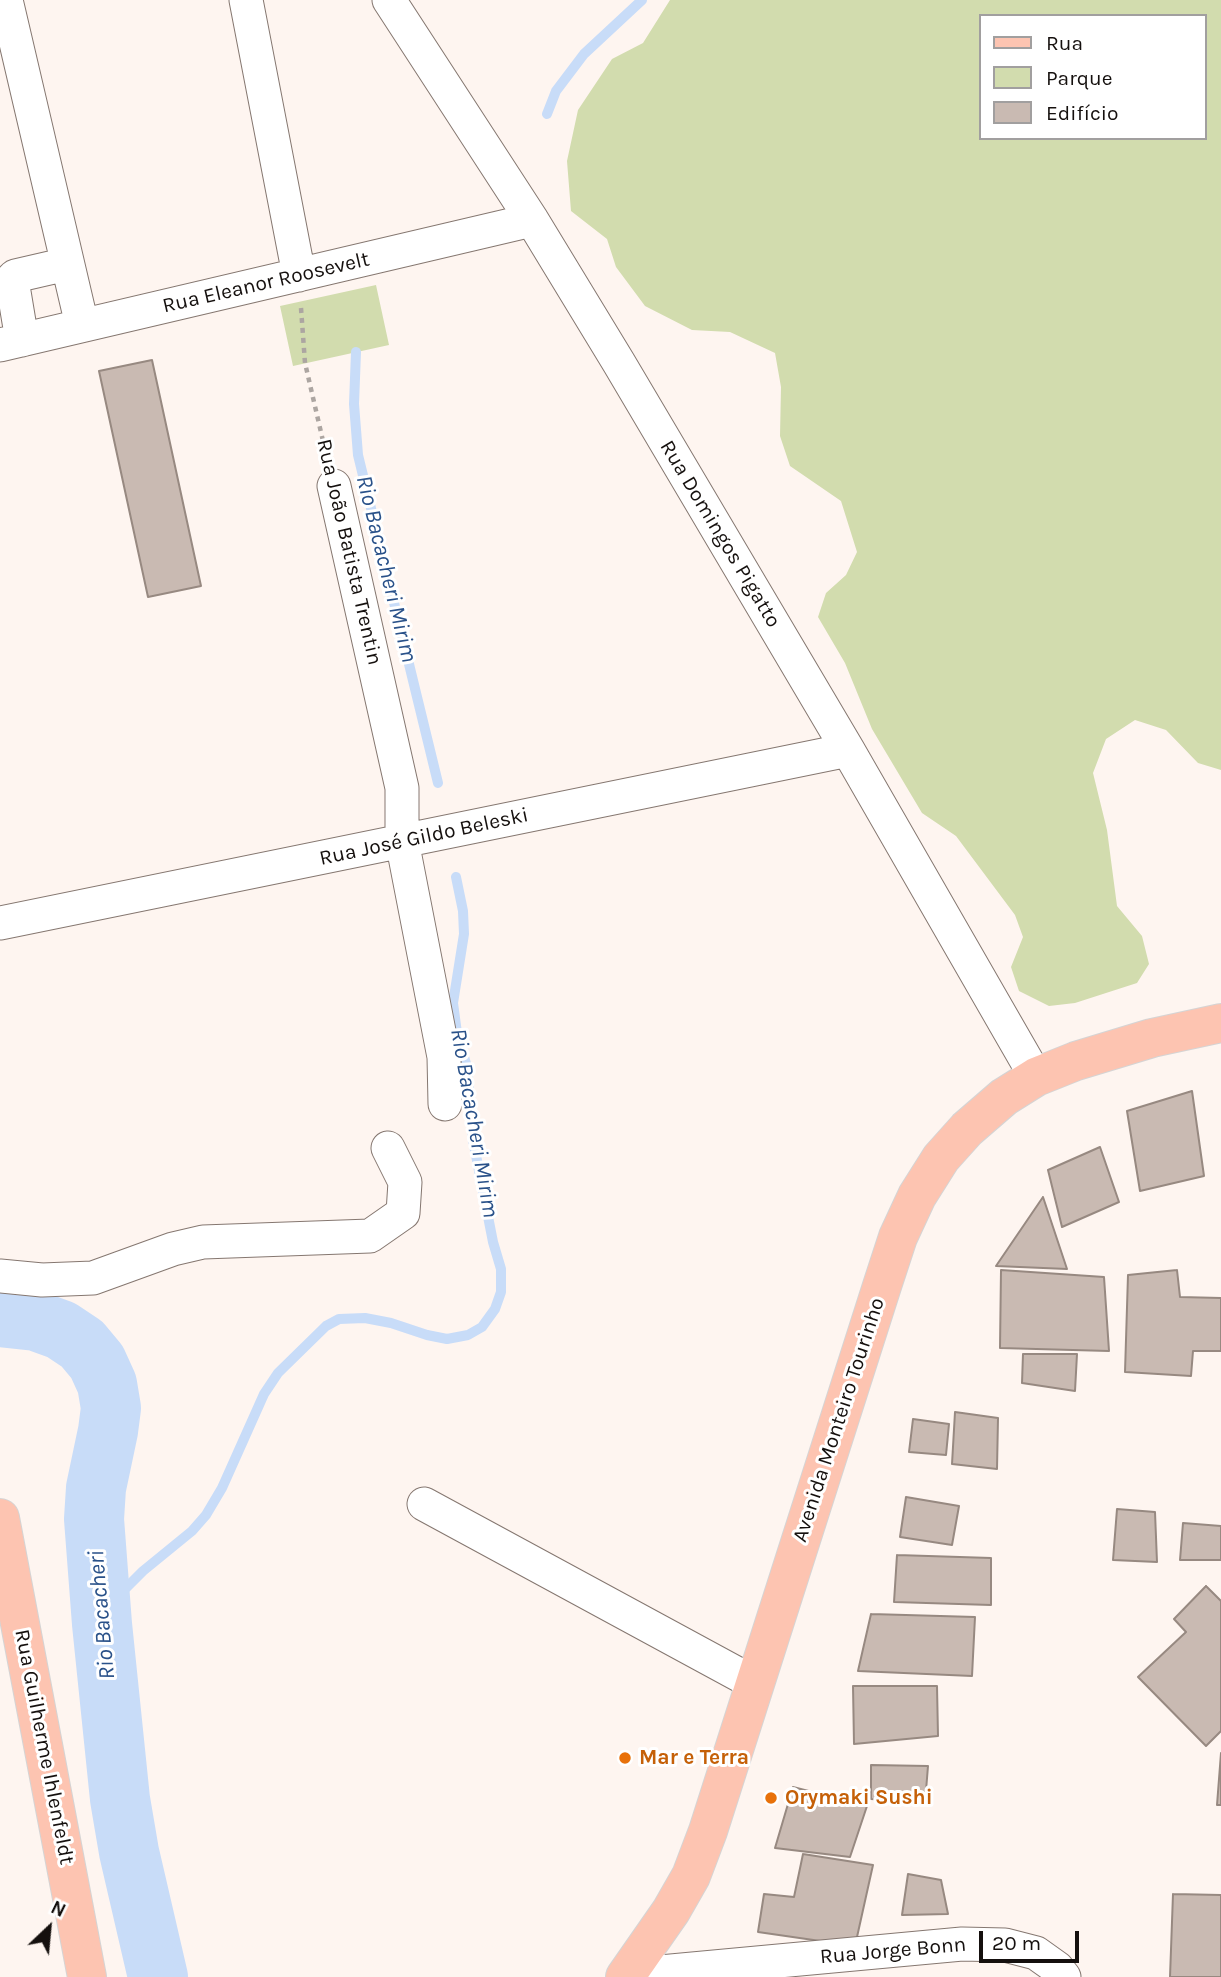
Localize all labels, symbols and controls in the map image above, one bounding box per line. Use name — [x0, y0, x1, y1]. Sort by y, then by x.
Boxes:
legend — [979, 14, 1207, 140]
text: Rua — [1046, 31, 1083, 55]
text: Parque — [1046, 66, 1113, 90]
text: Edifício — [1046, 101, 1119, 125]
street label: Rua Eleanor Roosevelt — [160, 247, 372, 319]
street label: Rua Domingos Pigatto — [654, 436, 786, 632]
street label: Rua João Batista Trentin — [311, 437, 387, 667]
water label: Rio Bacacheri Mirim — [349, 473, 423, 665]
street label: Rua José Gildo Beleski — [317, 803, 531, 871]
water label: Rio Bacacheri Mirim — [444, 1026, 504, 1220]
street label: Avenida Monteiro Tourinho — [788, 1295, 890, 1545]
water label: Rio Bacacheri — [83, 1549, 121, 1681]
street label: Rua Guilherme Ihlenfeldt — [9, 1627, 79, 1867]
place label: Mar e Terra — [639, 1745, 749, 1771]
marker: Mar e Terra — [617, 1750, 633, 1766]
place label: Orymaki Sushi — [785, 1785, 933, 1811]
marker: Orymaki Sushi — [763, 1790, 779, 1806]
north arrow — [14, 1893, 84, 1963]
text: N — [47, 1896, 69, 1922]
scale bar — [983, 1918, 1083, 1962]
text: 20 m — [992, 1931, 1041, 1955]
street label: Rua Jorge Bonn — [819, 1932, 967, 1970]

